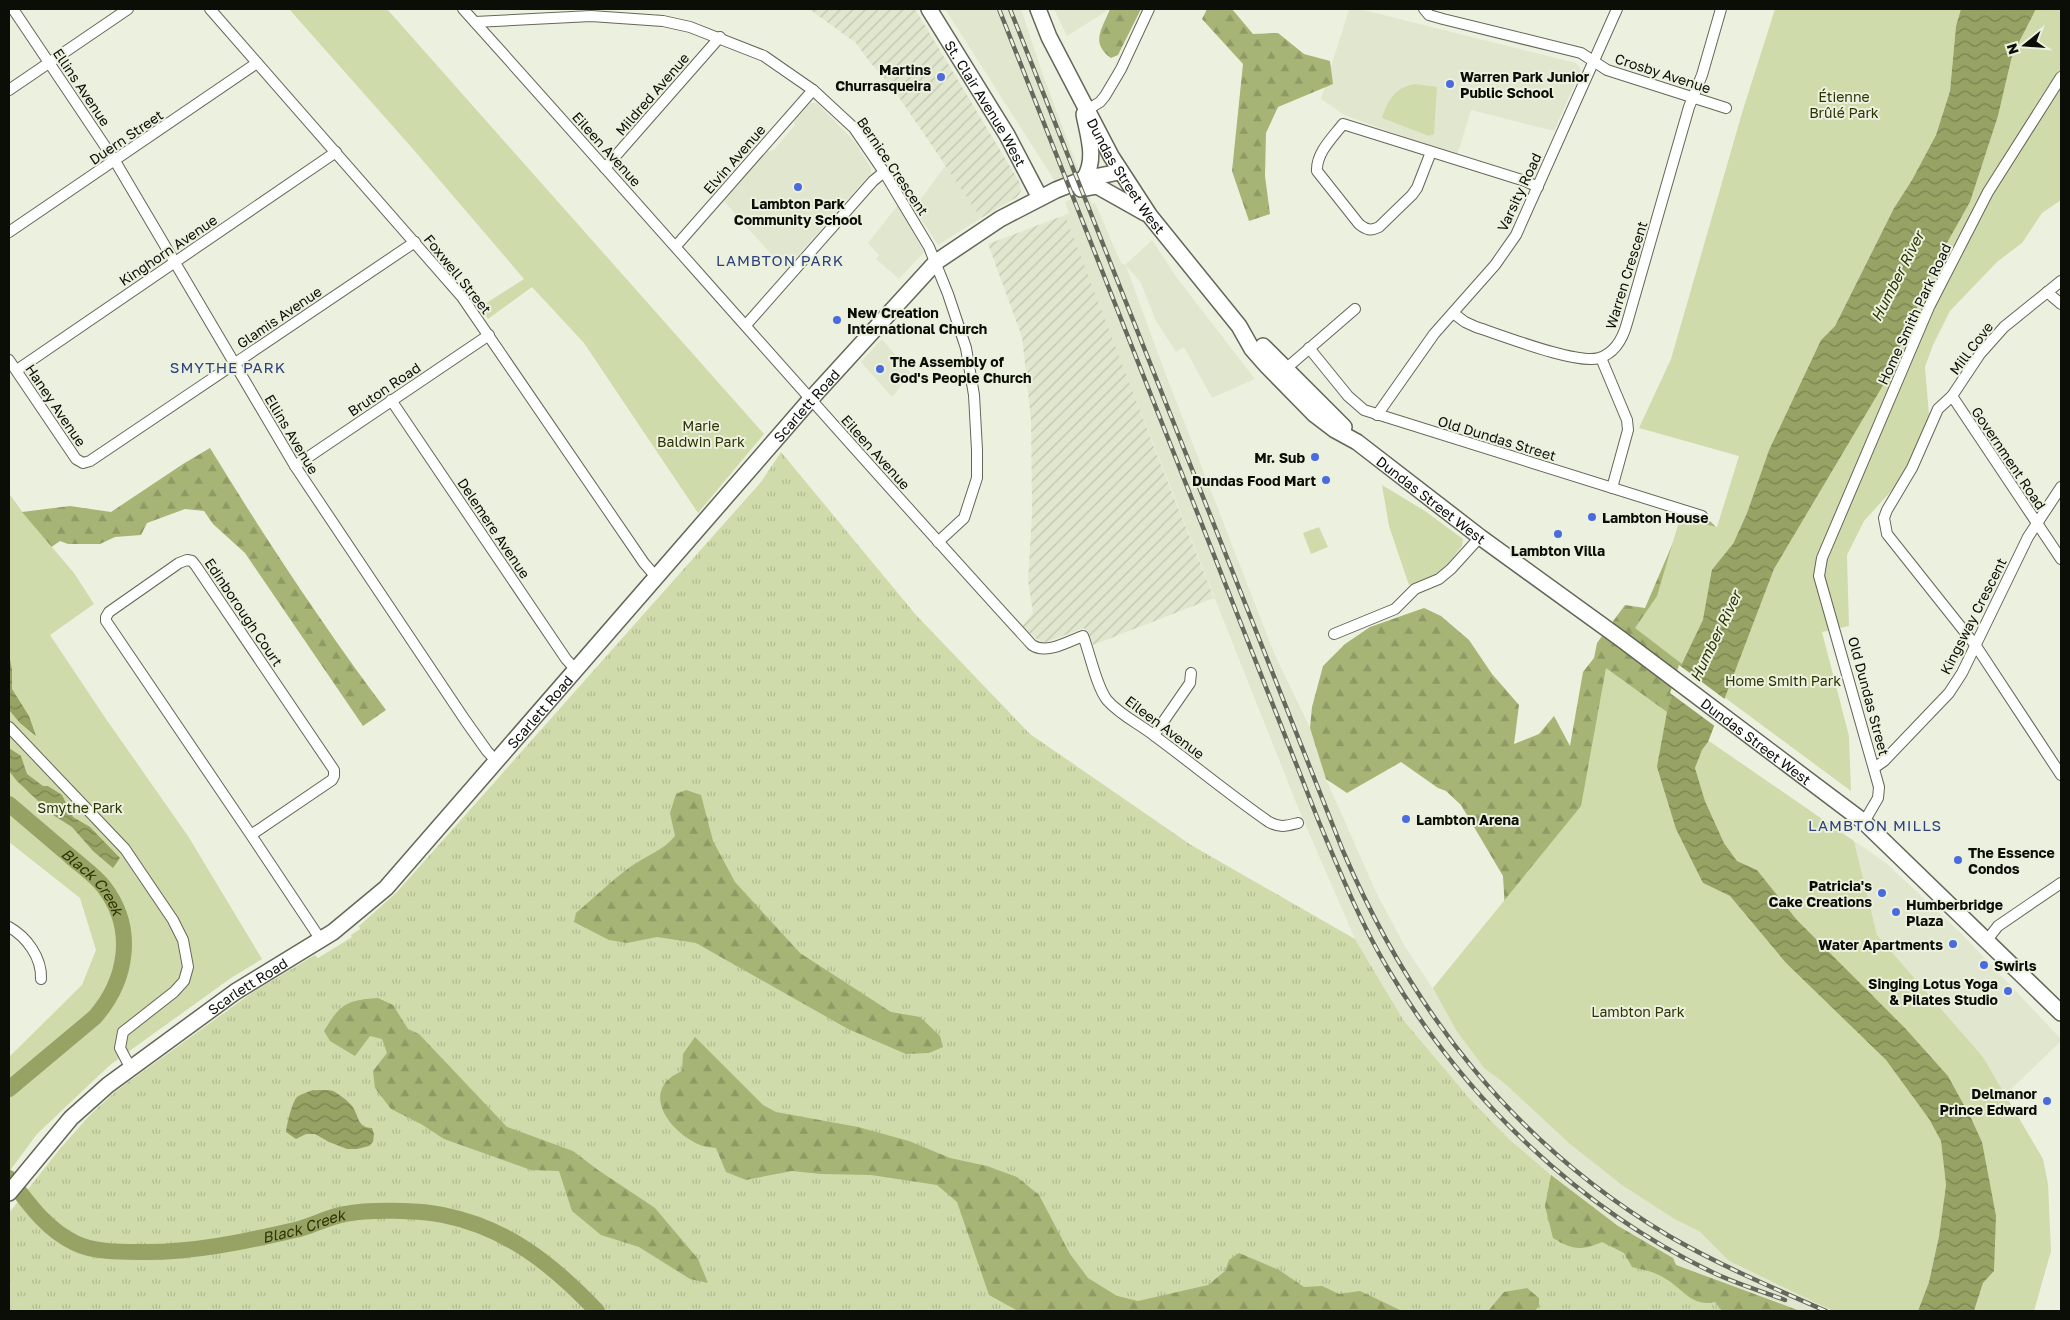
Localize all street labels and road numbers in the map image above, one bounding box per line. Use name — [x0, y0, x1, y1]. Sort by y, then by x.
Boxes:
street label: St. Clair Avenue West — [942, 37, 1030, 169]
street label: Ellins Avenue — [50, 45, 114, 129]
street label: Mildred Avenue — [612, 49, 692, 139]
street label: Crosby Avenue — [1613, 50, 1713, 96]
street label: Duern Street — [86, 106, 166, 168]
street label: Eileen Avenue — [569, 108, 645, 190]
street label: Bernice Crescent — [854, 114, 932, 218]
street label: Dundas Street West — [1084, 115, 1169, 237]
street label: Elvin Avenue — [699, 121, 769, 197]
street label: Varsity Road — [1493, 150, 1545, 234]
street label: Kinghorn Avenue — [116, 211, 220, 289]
street label: Warren Crescent — [1601, 219, 1651, 331]
street label: Foxwell Street — [421, 231, 495, 317]
street label: Home Smith Park Road — [1874, 241, 1954, 387]
street label: Glamis Avenue — [233, 282, 325, 352]
street label: Mill Cove — [1946, 318, 1996, 378]
street label: Bruton Road — [345, 359, 423, 419]
street label: Haney Avenue — [22, 361, 90, 449]
street label: Scarlett Road — [769, 365, 843, 445]
street label: Ellins Avenue — [261, 391, 323, 477]
street label: Government Road — [1968, 403, 2050, 513]
street label: Eileen Avenue — [838, 411, 914, 493]
street label: Old Dundas Street — [1436, 412, 1558, 464]
street label: Dundas Street West — [1373, 452, 1489, 547]
street label: Delemere Avenue — [454, 475, 534, 581]
street label: Edinborough Court — [201, 555, 287, 669]
street label: Kingsway Crescent — [1936, 555, 2010, 677]
street label: Old Dundas Street — [1845, 635, 1893, 757]
street label: Scarlett Road — [503, 671, 576, 751]
street label: Eileen Avenue — [1122, 692, 1208, 762]
street label: Dundas Street West — [1698, 694, 1815, 788]
street label: Scarlett Road — [204, 954, 290, 1018]

